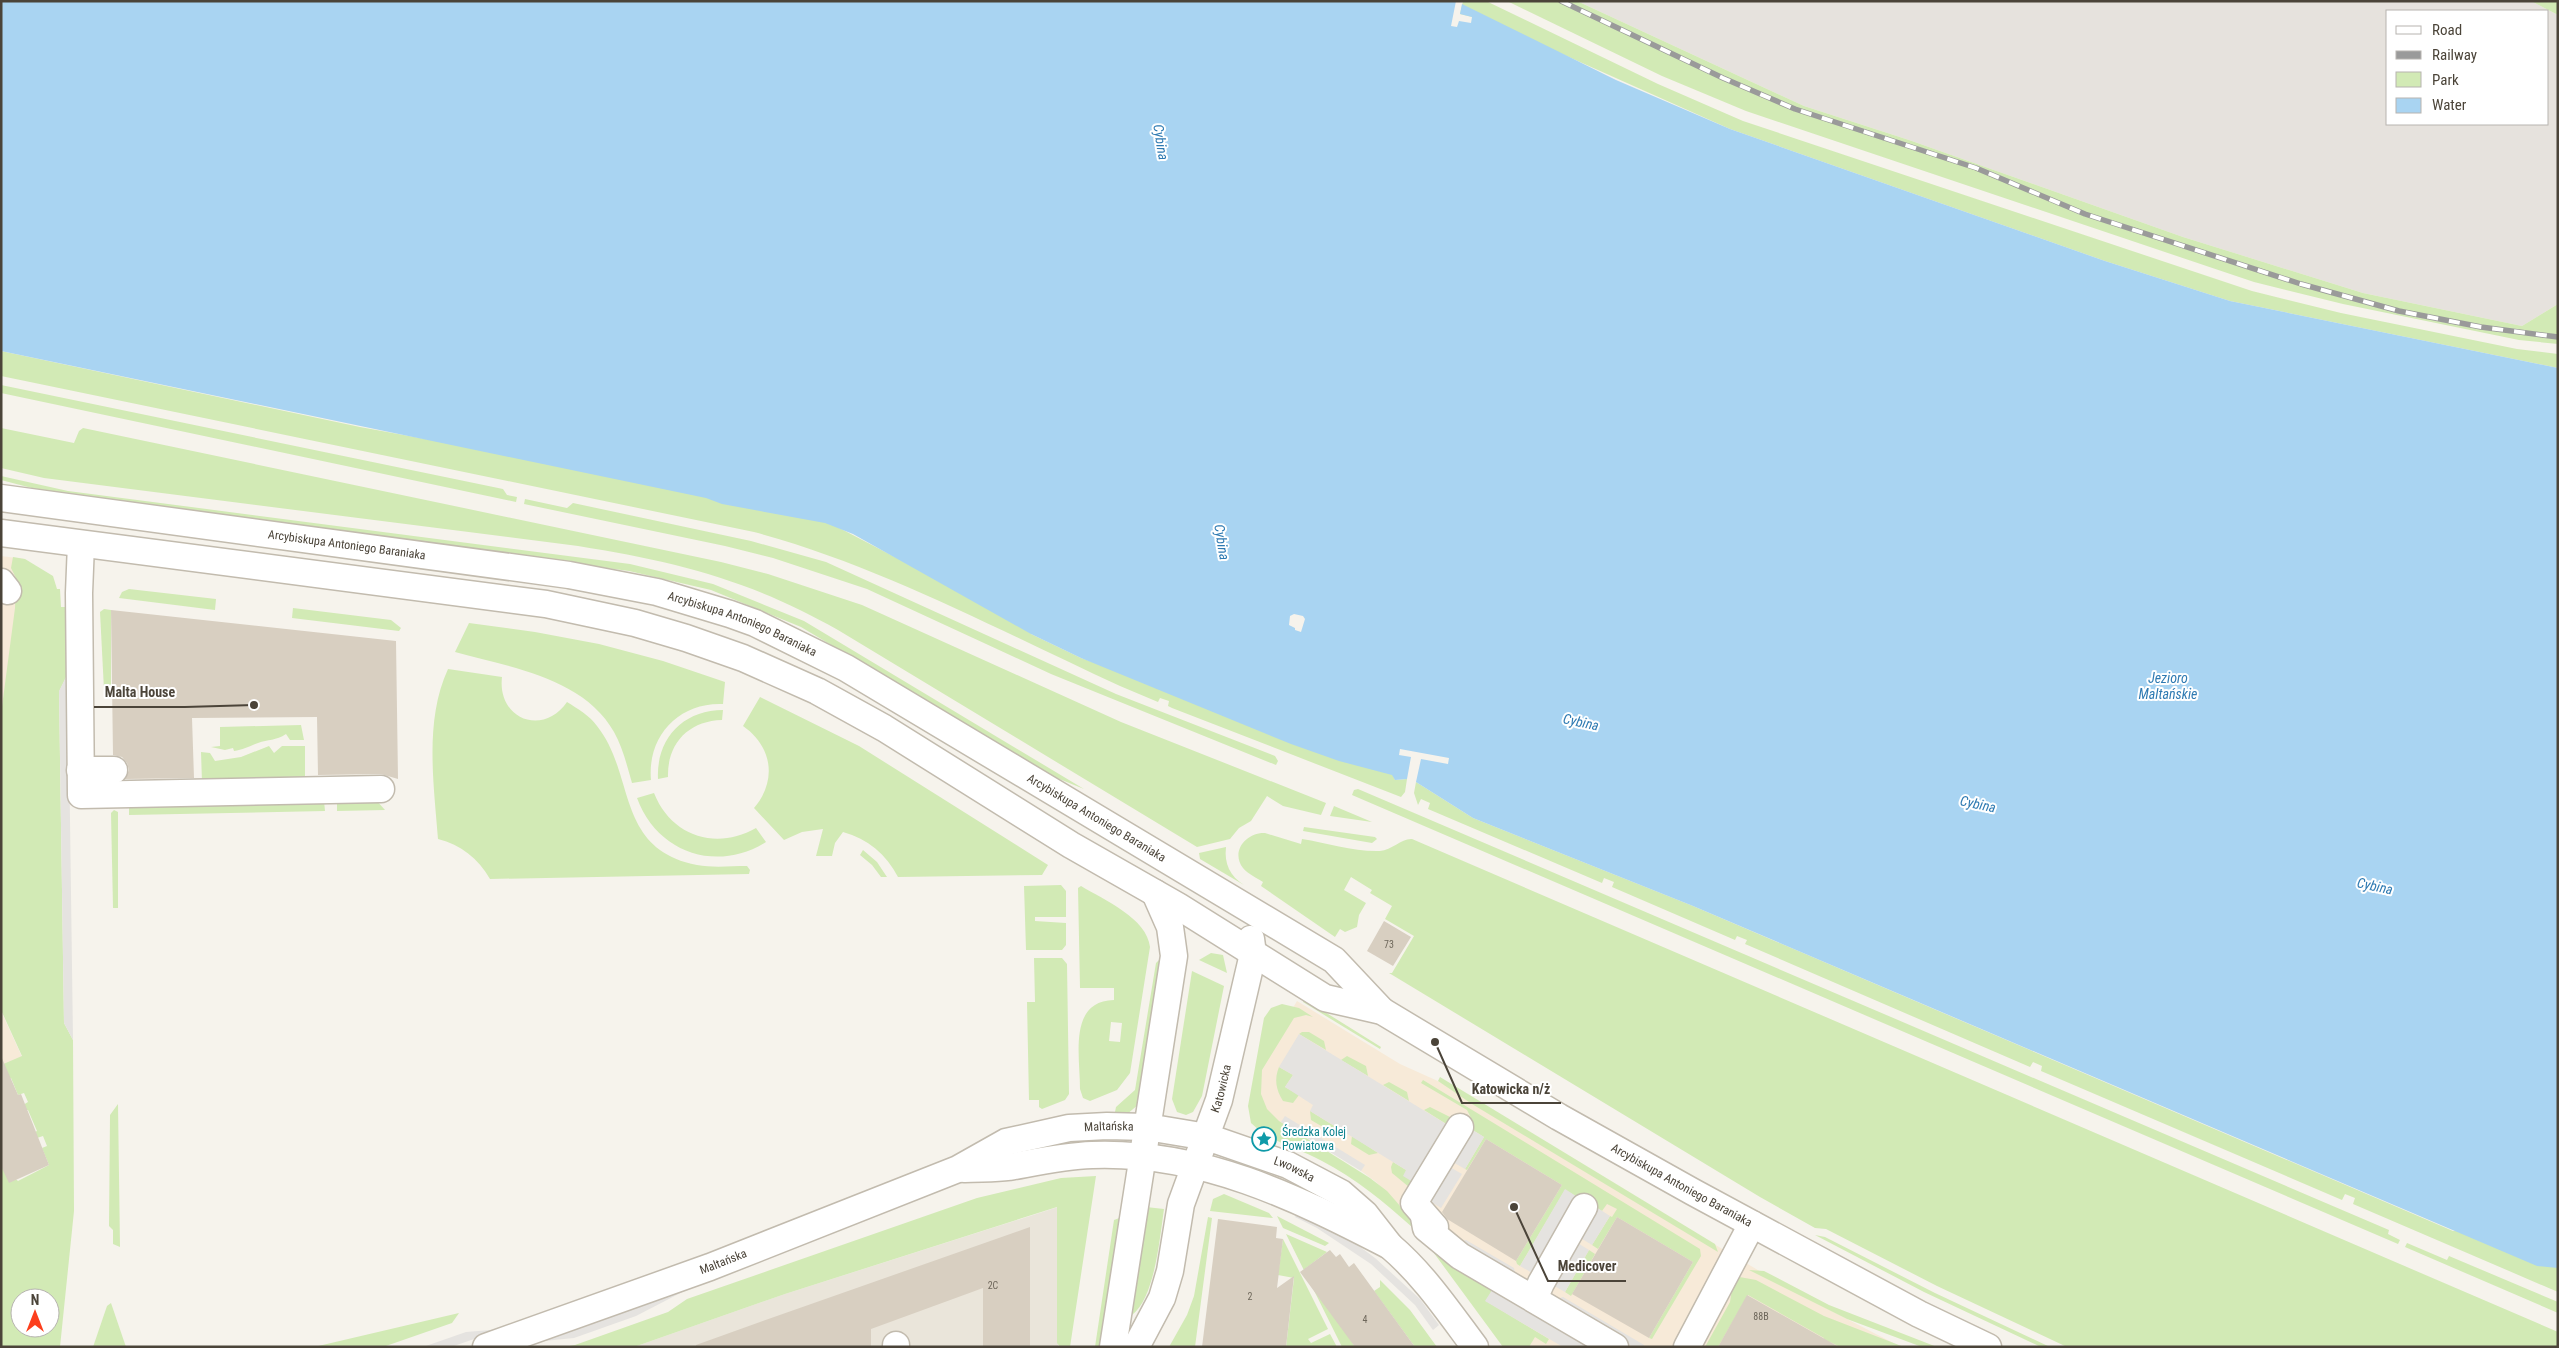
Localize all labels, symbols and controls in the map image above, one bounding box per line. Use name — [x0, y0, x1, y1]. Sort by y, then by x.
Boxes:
legend — [2386, 10, 2549, 125]
text: Road — [2432, 21, 2462, 39]
text: Railway — [2432, 46, 2477, 64]
text: Park — [2432, 71, 2459, 89]
text: Water — [2432, 96, 2467, 114]
water label: Cybina — [1150, 123, 1172, 161]
water label: Cybina — [1211, 523, 1233, 561]
street label: Arcybiskupa Antoniego Baraniaka — [267, 527, 427, 563]
street label: Arcybiskupa Antoniego Baraniaka — [666, 589, 819, 659]
water label: Jezioro Maltańskie — [2139, 670, 2197, 702]
callout: Malta House — [94, 678, 185, 707]
text: Malta House — [105, 684, 175, 700]
water label: Cybina — [1562, 710, 1600, 734]
street label: Arcybiskupa Antoniego Baraniaka — [1025, 771, 1168, 865]
water label: Cybina — [1959, 792, 1997, 816]
water label: Cybina — [2356, 874, 2394, 898]
house number: 73 — [1384, 939, 1394, 950]
street label: Katowicka — [1208, 1063, 1234, 1114]
callout: Katowicka n/ż — [1462, 1074, 1561, 1103]
text: Katowicka n/ż — [1472, 1081, 1550, 1097]
street label: Maltańska — [1084, 1119, 1134, 1134]
place label: Średzka Kolej Powiatowa — [1282, 1124, 1346, 1153]
place icon: Średzka Kolej Powiatowa — [1251, 1126, 1277, 1152]
street label: Arcybiskupa Antoniego Baraniaka — [1609, 1141, 1755, 1230]
street label: Lwowska — [1272, 1154, 1317, 1185]
street label: Maltańska — [698, 1246, 749, 1277]
callout: Medicover — [1548, 1252, 1626, 1281]
text: Medicover — [1558, 1258, 1617, 1274]
house number: 2C — [988, 1280, 999, 1291]
north arrow — [10, 1288, 60, 1338]
house number: 2 — [1248, 1291, 1253, 1302]
text: N — [31, 1292, 39, 1308]
house number: 88B — [1753, 1311, 1769, 1322]
house number: 4 — [1363, 1314, 1368, 1325]

